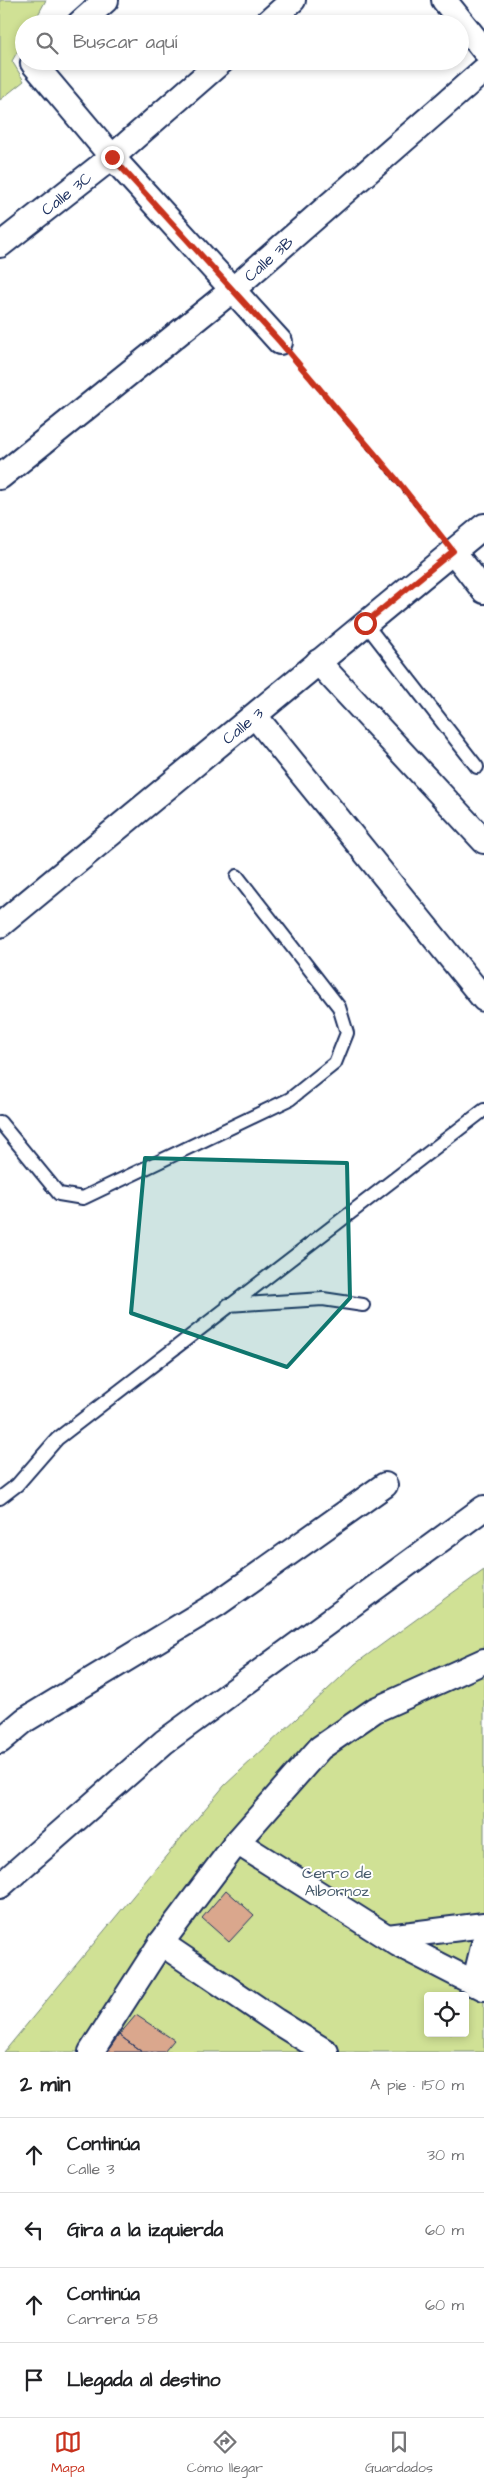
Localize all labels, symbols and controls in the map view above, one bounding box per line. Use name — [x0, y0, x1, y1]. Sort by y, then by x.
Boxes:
search box — [15, 15, 469, 70]
icon: search — [33, 29, 61, 57]
text: Buscar aquí — [73, 29, 177, 56]
route end — [101, 146, 124, 169]
street label: Calle 3C — [37, 167, 97, 221]
street label: Calle 3B — [239, 231, 299, 287]
route start — [354, 612, 377, 635]
street label: Calle 3 — [218, 702, 268, 750]
park label: Cerro de Albornoz — [302, 1862, 372, 1902]
map controls — [424, 1992, 469, 2037]
button: locate — [424, 1992, 469, 2037]
text: 2 min — [20, 2070, 70, 2099]
text: A pie · 150 m — [370, 2074, 464, 2096]
text: Continúa — [67, 2131, 140, 2158]
icon: ahead — [20, 2141, 48, 2169]
text: 30 m — [427, 2144, 464, 2166]
text: Calle 3 — [67, 2158, 115, 2180]
icon: left — [20, 2216, 48, 2244]
text: Gira a la izquierda — [67, 2217, 223, 2244]
text: 60 m — [425, 2219, 464, 2241]
text: Continúa — [67, 2281, 140, 2308]
icon: ahead — [20, 2291, 48, 2319]
text: 60 m — [425, 2294, 464, 2316]
text: Carrera 58 — [67, 2308, 158, 2330]
icon: arrive — [20, 2366, 48, 2394]
text: Llegada al destino — [67, 2367, 220, 2394]
tab: Mapa — [51, 2428, 85, 2478]
tab: Cómo llegar — [187, 2428, 263, 2478]
tab: Guardados — [365, 2428, 433, 2478]

